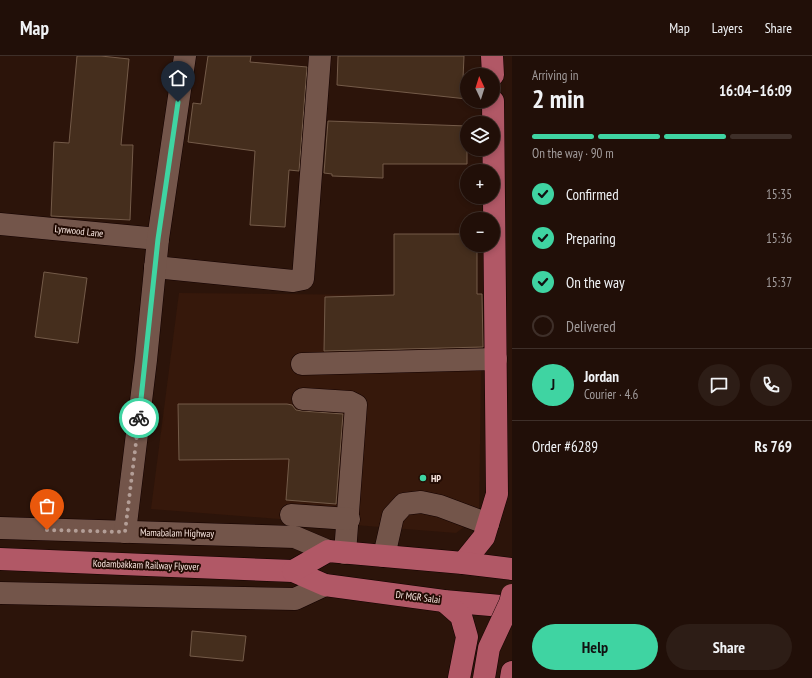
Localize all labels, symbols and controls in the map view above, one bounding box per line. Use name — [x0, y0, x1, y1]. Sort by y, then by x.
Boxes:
text: Map — [20, 16, 49, 40]
text: Map — [669, 19, 690, 37]
text: Layers — [712, 19, 743, 37]
text: Share — [765, 19, 792, 37]
pin — [161, 61, 195, 102]
icon: home — [167, 67, 189, 89]
text: Arriving in — [532, 67, 579, 84]
north arrow — [460, 68, 500, 108]
map controls — [460, 68, 500, 252]
text: 16:04–16:09 — [719, 81, 792, 100]
text: 2 min — [532, 82, 585, 115]
button: layers — [460, 116, 500, 156]
text: On the way · 90 m — [532, 145, 614, 162]
button: + — [460, 164, 500, 204]
icon: check — [532, 183, 554, 205]
text: Confirmed — [566, 185, 619, 204]
text: 15:35 — [766, 186, 792, 203]
button: − — [460, 212, 500, 252]
street label: Lynwood Lane — [54, 222, 104, 240]
icon: check — [532, 227, 554, 249]
text: Preparing — [566, 229, 616, 248]
text: 15:36 — [766, 230, 792, 247]
icon: check — [532, 271, 554, 293]
text: On the way — [566, 273, 625, 292]
text: 15:37 — [766, 274, 792, 291]
text: Delivered — [566, 317, 616, 336]
button: chat — [698, 364, 740, 406]
button: phone — [750, 364, 792, 406]
text: Jordan — [584, 367, 619, 386]
text: J — [551, 375, 555, 394]
text: Courier · 4.6 — [584, 386, 638, 403]
courier — [119, 398, 159, 438]
icon: bike — [128, 407, 150, 429]
text: Order #6289 — [532, 437, 598, 456]
text: Rs 769 — [755, 437, 792, 456]
place label: HP — [431, 472, 441, 485]
marker: HP — [418, 473, 428, 483]
pin — [30, 489, 64, 530]
icon: bag — [36, 495, 58, 517]
street label: Mamabalam Highway — [140, 526, 214, 540]
street label: Kodambakkam Railway Flyover — [93, 557, 200, 573]
street label: Dr MGR Salai — [395, 588, 441, 606]
button: Help — [532, 624, 658, 670]
button: Share — [666, 624, 792, 670]

